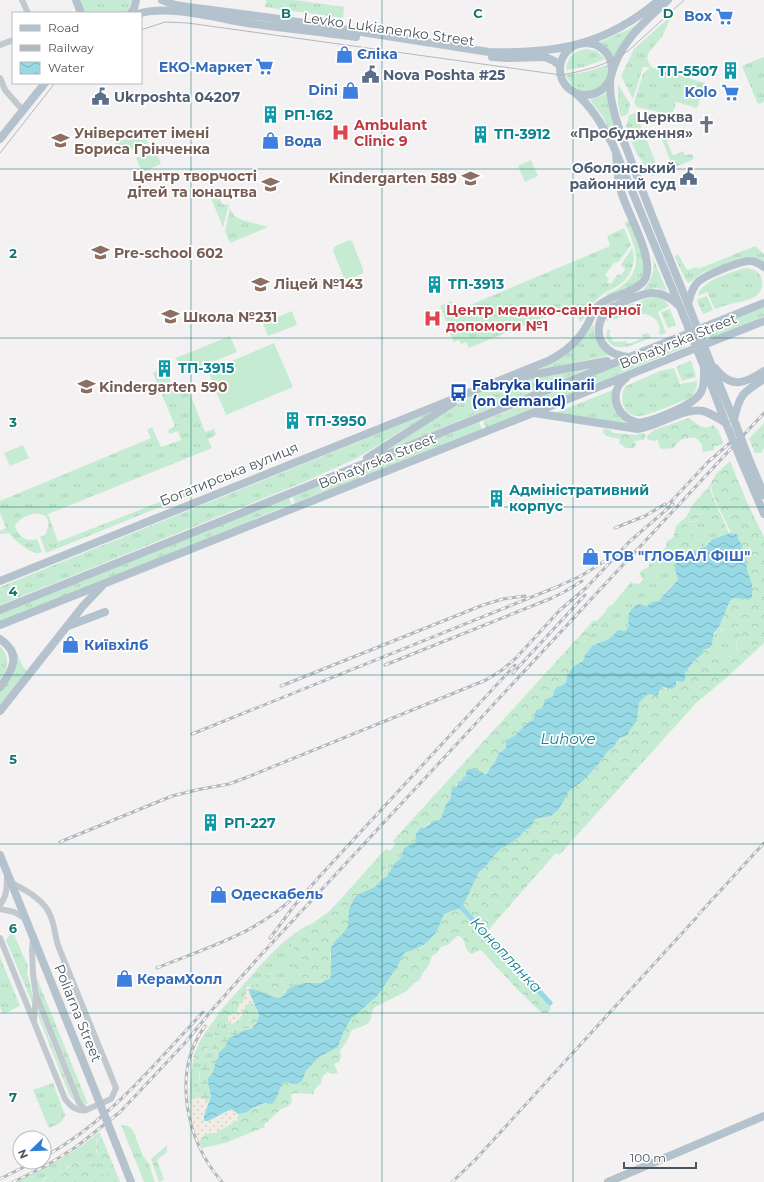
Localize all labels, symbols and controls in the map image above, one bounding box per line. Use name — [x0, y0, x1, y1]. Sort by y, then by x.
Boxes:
text: B — [281, 5, 291, 21]
text: C — [473, 5, 483, 21]
text: D — [663, 5, 674, 21]
supermarket icon: Box — [715, 6, 735, 26]
place label: Box — [684, 7, 713, 25]
street label: Levko Lukianenko Street — [302, 8, 476, 50]
legend — [12, 12, 142, 84]
text: Road — [48, 20, 79, 35]
text: Railway — [48, 40, 94, 55]
shop icon: Єліка — [334, 44, 354, 64]
place label: Єліка — [357, 45, 398, 63]
supermarket icon: ЕКО-Маркет — [255, 57, 275, 77]
place label: ЕКО-Маркет — [159, 58, 252, 76]
text: Water — [48, 60, 85, 75]
building icon: ТП-5507 — [721, 61, 741, 81]
place label: ТП-5507 — [658, 62, 718, 80]
public building icon: Nova Poshta #25 — [360, 65, 380, 85]
place label: Nova Poshta #25 — [383, 66, 505, 84]
shop icon: Dini — [341, 80, 361, 100]
place label: Dini — [308, 81, 338, 99]
supermarket icon: Kolo — [720, 82, 740, 102]
place label: Kolo — [684, 83, 717, 101]
public building icon: Ukrposhta 04207 — [91, 87, 111, 107]
place label: Ukrposhta 04207 — [114, 88, 240, 106]
building icon: РП-162 — [261, 105, 281, 125]
place label: РП-162 — [284, 106, 333, 124]
place label: Церква «Пробудження» — [570, 108, 693, 142]
church icon: Церква «Пробудження» — [696, 115, 716, 135]
place label: Ambulant Clinic 9 — [353, 116, 427, 150]
hospital icon: Ambulant Clinic 9 — [331, 123, 351, 143]
place label: Університет імені Бориса Грінченка — [74, 124, 210, 158]
building icon: ТП-3912 — [471, 124, 491, 144]
place label: ТП-3912 — [494, 125, 550, 143]
school or university icon: Університет імені Бориса Грінченка — [51, 131, 71, 151]
shop icon: Вода — [261, 131, 281, 151]
place label: Вода — [284, 132, 322, 150]
place label: Оболонський районний суд — [570, 159, 676, 193]
public building icon: Оболонський районний суд — [679, 166, 699, 186]
place label: Центр творчості дітей та юнацтва — [128, 167, 257, 201]
school or university icon: Kindergarten 589 — [460, 168, 480, 188]
place label: Kindergarten 589 — [329, 169, 457, 187]
school or university icon: Центр творчості дітей та юнацтва — [260, 174, 280, 194]
school or university icon: Pre-school 602 — [91, 243, 111, 263]
place label: Pre-school 602 — [114, 244, 223, 262]
text: 2 — [9, 245, 17, 261]
school or university icon: Ліцей №143 — [251, 274, 271, 294]
building icon: ТП-3913 — [425, 274, 445, 294]
place label: Ліцей №143 — [274, 275, 363, 293]
place label: ТП-3913 — [448, 275, 504, 293]
place label: Центр медико-санітарної допомоги №1 — [446, 301, 642, 335]
school or university icon: Школа №231 — [160, 307, 180, 327]
place label: Школа №231 — [183, 308, 277, 326]
hospital icon: Центр медико-санітарної допомоги №1 — [423, 308, 443, 328]
street label: Bohatyrska Street — [617, 309, 739, 373]
building icon: ТП-3915 — [155, 358, 175, 378]
place label: ТП-3915 — [178, 359, 234, 377]
place label: Fabryka kulinarii (on demand) — [472, 376, 595, 410]
school or university icon: Kindergarten 590 — [76, 377, 96, 397]
place label: Kindergarten 590 — [99, 378, 228, 396]
bus stop icon: Fabryka kulinarii (on demand) — [449, 383, 469, 403]
building icon: ТП-3950 — [283, 411, 303, 431]
place label: ТП-3950 — [306, 412, 366, 430]
text: 3 — [8, 414, 17, 430]
street label: Bohatyrska Street — [316, 429, 438, 493]
street label: Богатирська вулиця — [157, 438, 301, 510]
place label: Адміністративний корпус — [509, 481, 649, 515]
building icon: Адміністративний корпус — [486, 488, 506, 508]
shop icon: ТОВ "ГЛОБАЛ ФІШ" — [580, 546, 600, 566]
place label: ТОВ "ГЛОБАЛ ФІШ" — [603, 547, 750, 565]
text: 4 — [9, 583, 18, 599]
shop icon: Київхілб — [61, 635, 81, 655]
place label: Київхілб — [84, 636, 148, 654]
water label: Luhove — [540, 729, 596, 748]
text: 5 — [9, 751, 17, 767]
building icon: РП-227 — [201, 813, 221, 833]
place label: РП-227 — [224, 814, 276, 832]
shop icon: Одескабель — [208, 884, 228, 904]
place label: Одескабель — [231, 885, 324, 903]
water label: Коноплянка — [466, 913, 546, 997]
text: 6 — [9, 920, 18, 936]
street label: Poliarna Street — [50, 962, 106, 1065]
shop icon: КерамХолл — [114, 969, 134, 989]
place label: КерамХолл — [137, 970, 222, 988]
text: 7 — [9, 1089, 17, 1105]
north arrow — [12, 1130, 52, 1170]
scale bar — [624, 1144, 696, 1170]
text: N — [15, 1147, 31, 1161]
text: 100 m — [630, 1150, 666, 1165]

